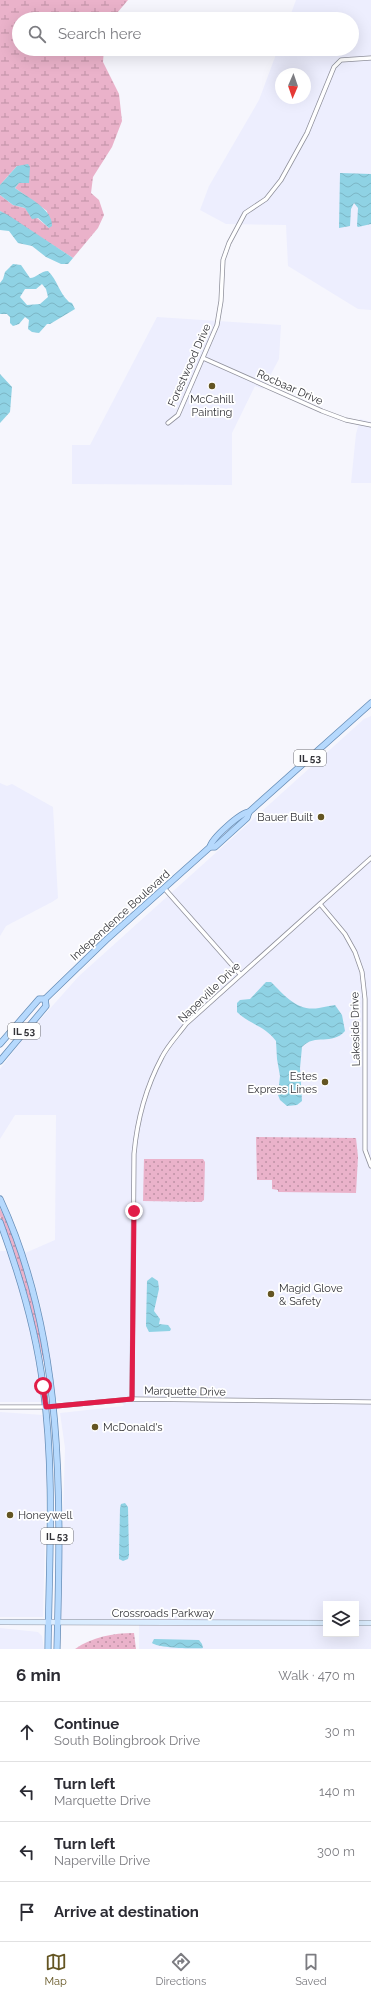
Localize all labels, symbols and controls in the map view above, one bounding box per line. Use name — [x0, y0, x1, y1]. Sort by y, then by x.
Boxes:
search box — [12, 12, 359, 56]
icon: search — [26, 23, 48, 45]
text: Search here — [58, 25, 141, 43]
north arrow — [275, 68, 311, 104]
street label: Forestwood Drive — [165, 321, 214, 409]
street label: Rocbaar Drive — [255, 367, 325, 408]
marker: McCahill Painting — [207, 381, 217, 391]
place label: McCahill Painting — [190, 393, 234, 419]
road number: IL 53 — [294, 750, 326, 766]
place label: Bauer Built — [257, 811, 313, 824]
marker: Bauer Built — [316, 812, 326, 822]
street label: Independence Boulevard — [68, 867, 173, 963]
street label: Naperville Drive — [176, 959, 243, 1025]
street label: Lakeside Drive — [348, 991, 363, 1066]
road number: IL 53 — [8, 1023, 40, 1039]
place label: Estes Express Lines — [247, 1070, 317, 1096]
marker: Estes Express Lines — [320, 1077, 330, 1087]
route end — [125, 1202, 143, 1220]
place label: Magid Glove & Safety — [279, 1282, 343, 1308]
marker: Magid Glove & Safety — [266, 1289, 276, 1299]
route start — [34, 1377, 52, 1395]
street label: Marquette Drive — [144, 1384, 227, 1399]
place label: McDonald's — [103, 1421, 163, 1434]
marker: McDonald's — [90, 1422, 100, 1432]
place label: Honeywell — [18, 1509, 72, 1522]
marker: Honeywell — [5, 1510, 15, 1520]
road number: IL 53 — [41, 1528, 73, 1544]
map controls — [323, 1601, 359, 1637]
button: layers — [323, 1601, 359, 1637]
street label: Crossroads Parkway — [112, 1607, 214, 1620]
text: 6 min — [16, 1665, 61, 1685]
text: Walk · 470 m — [278, 1668, 355, 1683]
text: Continue — [54, 1715, 119, 1733]
icon: ahead — [16, 1721, 38, 1743]
text: 30 m — [325, 1724, 355, 1739]
text: South Bolingbrook Drive — [54, 1733, 200, 1748]
text: Turn left — [54, 1775, 115, 1793]
icon: left — [16, 1781, 38, 1803]
text: 140 m — [319, 1784, 355, 1799]
text: Marquette Drive — [54, 1793, 151, 1808]
text: Turn left — [54, 1835, 115, 1853]
icon: left — [16, 1841, 38, 1863]
text: 300 m — [317, 1844, 355, 1859]
text: Naperville Drive — [54, 1853, 150, 1868]
icon: arrive — [16, 1901, 38, 1923]
text: Arrive at destination — [54, 1903, 199, 1921]
tab: Map — [44, 1951, 67, 1988]
tab: Directions — [156, 1951, 206, 1988]
tab: Saved — [295, 1951, 327, 1988]

